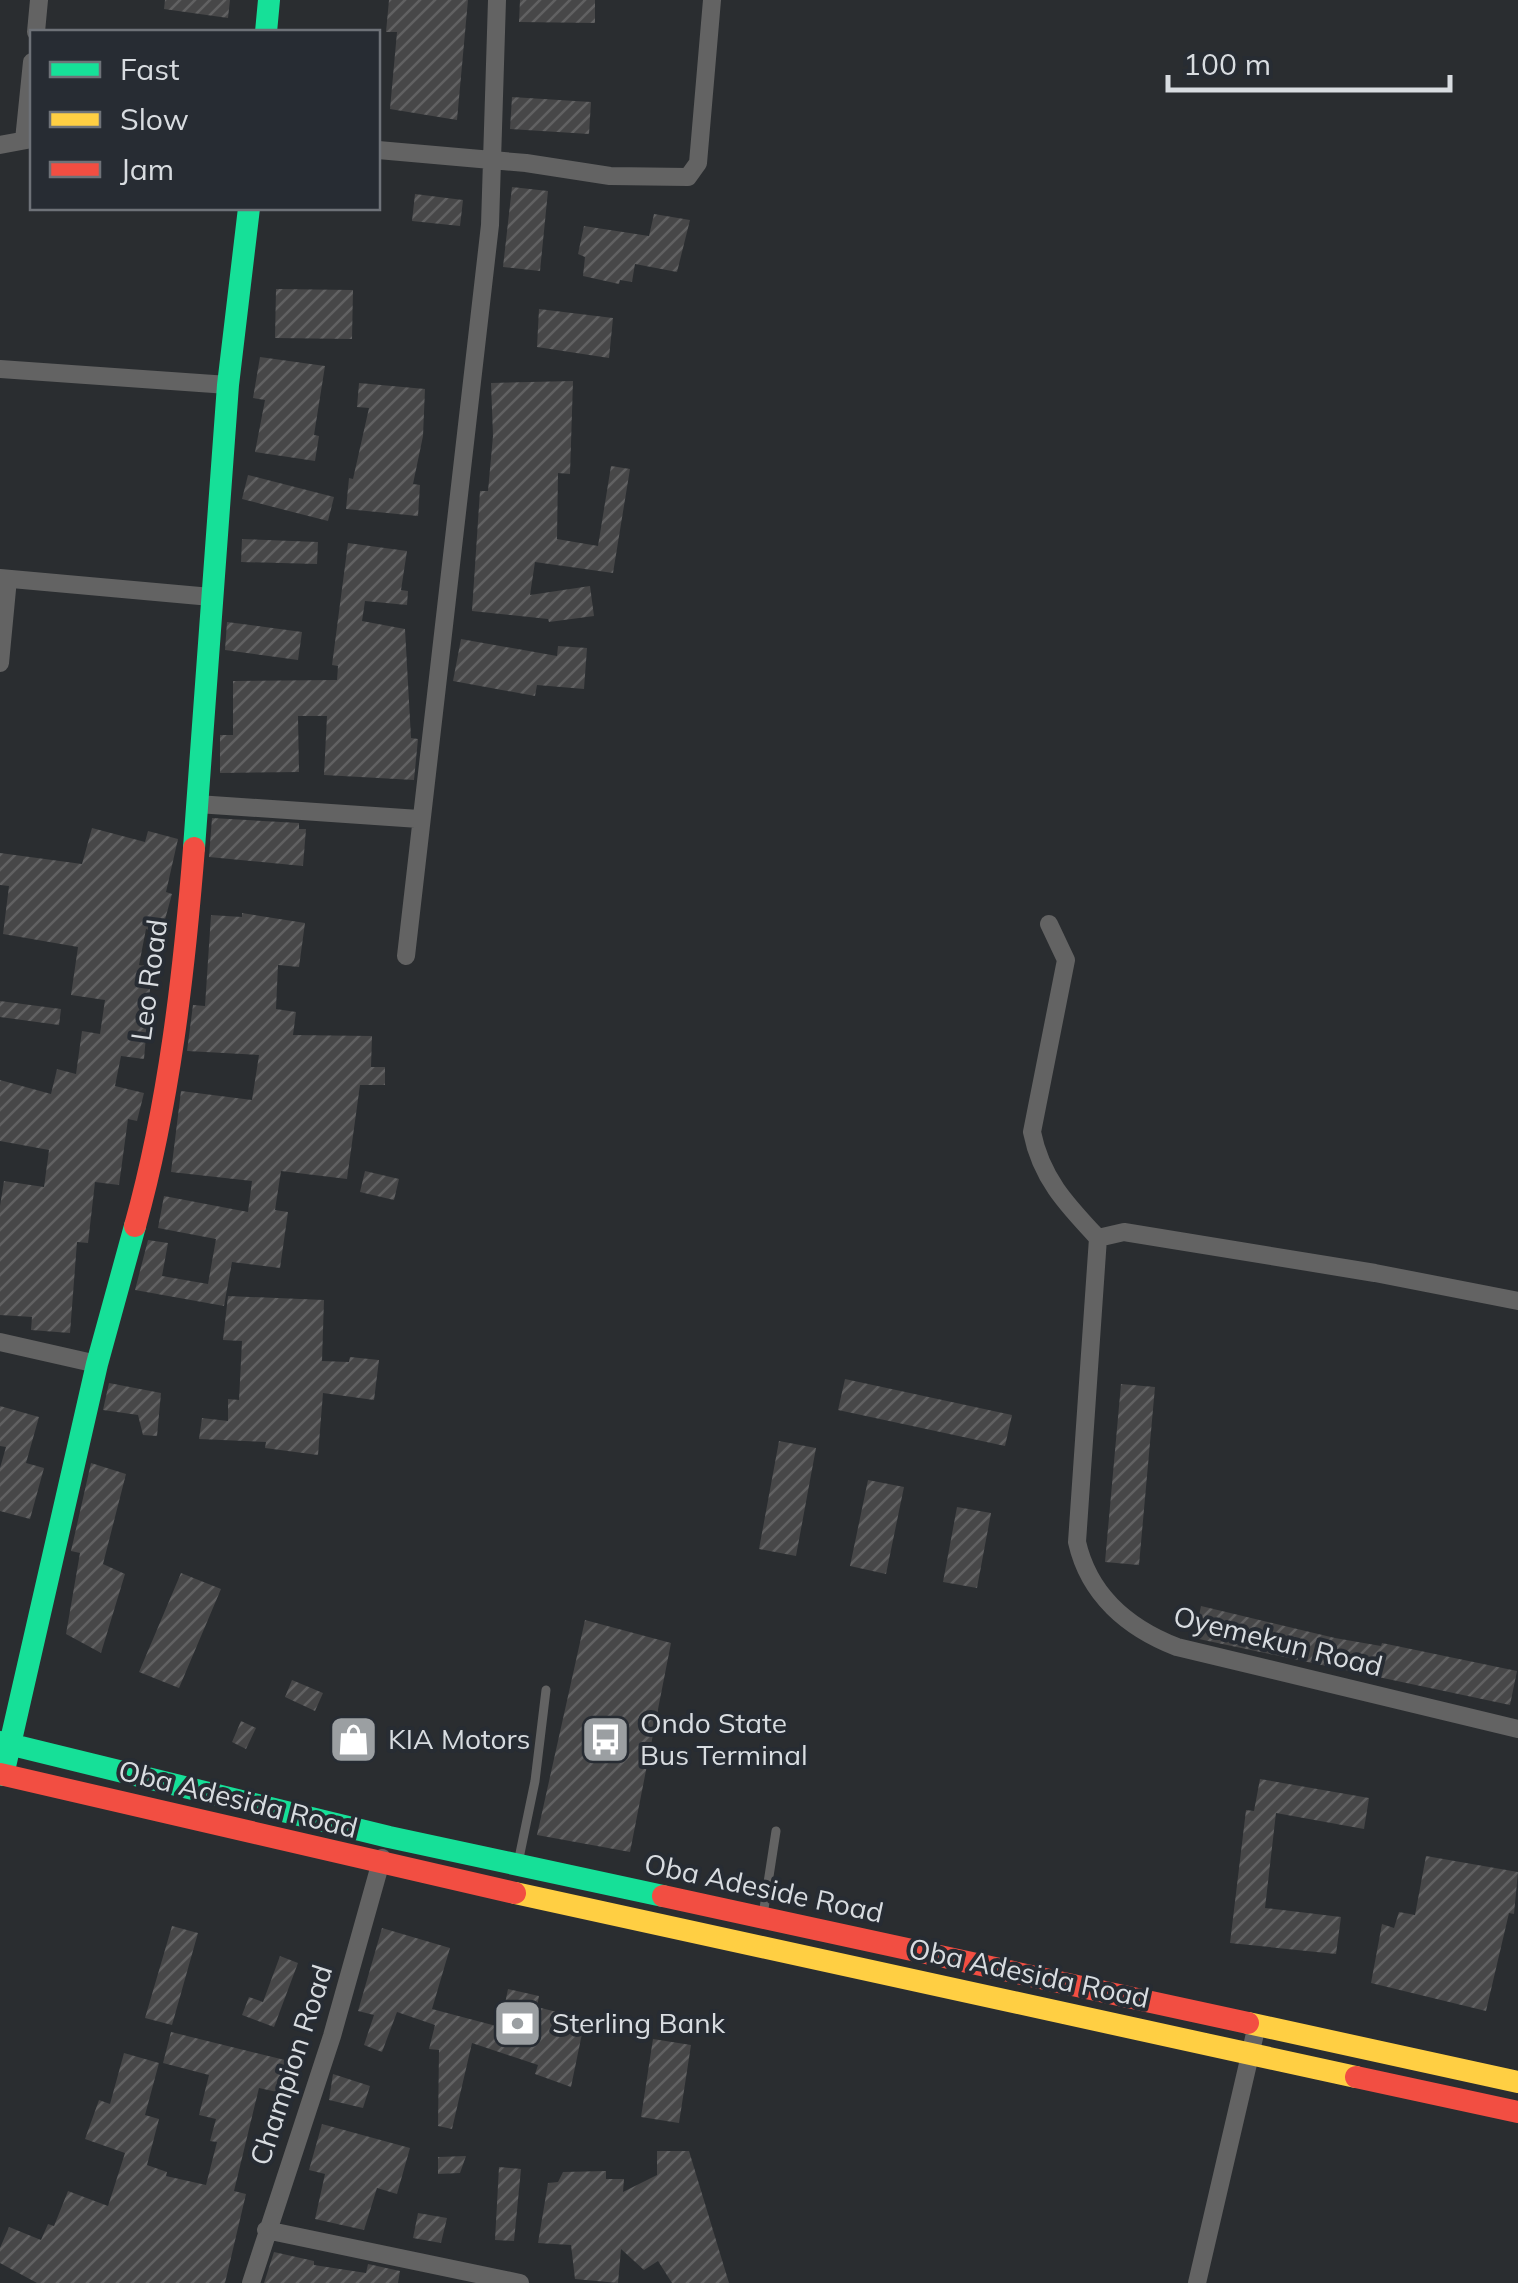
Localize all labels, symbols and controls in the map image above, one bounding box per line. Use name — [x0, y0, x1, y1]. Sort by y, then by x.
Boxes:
legend — [30, 30, 380, 210]
scale bar — [1168, 30, 1450, 92]
text: 100 m — [1183, 45, 1271, 83]
text: Fast — [120, 50, 180, 88]
text: Slow — [120, 100, 189, 138]
text: Jam — [120, 150, 174, 188]
street label: Leo Road — [123, 917, 174, 1043]
street label: Oyemekun Road — [1170, 1598, 1386, 1683]
place label: Ondo State Bus Terminal — [640, 1705, 808, 1772]
shop icon: KIA Motors — [327, 1713, 379, 1765]
bus stop icon: Ondo State Bus Terminal — [579, 1713, 631, 1765]
place label: KIA Motors — [388, 1721, 530, 1756]
street label: Oba Adesida Road — [115, 1752, 361, 1845]
street label: Oba Adeside Road — [641, 1845, 887, 1930]
street label: Oba Adesida Road — [906, 1930, 1153, 2015]
street label: Champion Road — [242, 1960, 339, 2170]
bank icon: Sterling Bank — [491, 1997, 543, 2049]
place label: Sterling Bank — [552, 2005, 726, 2040]

